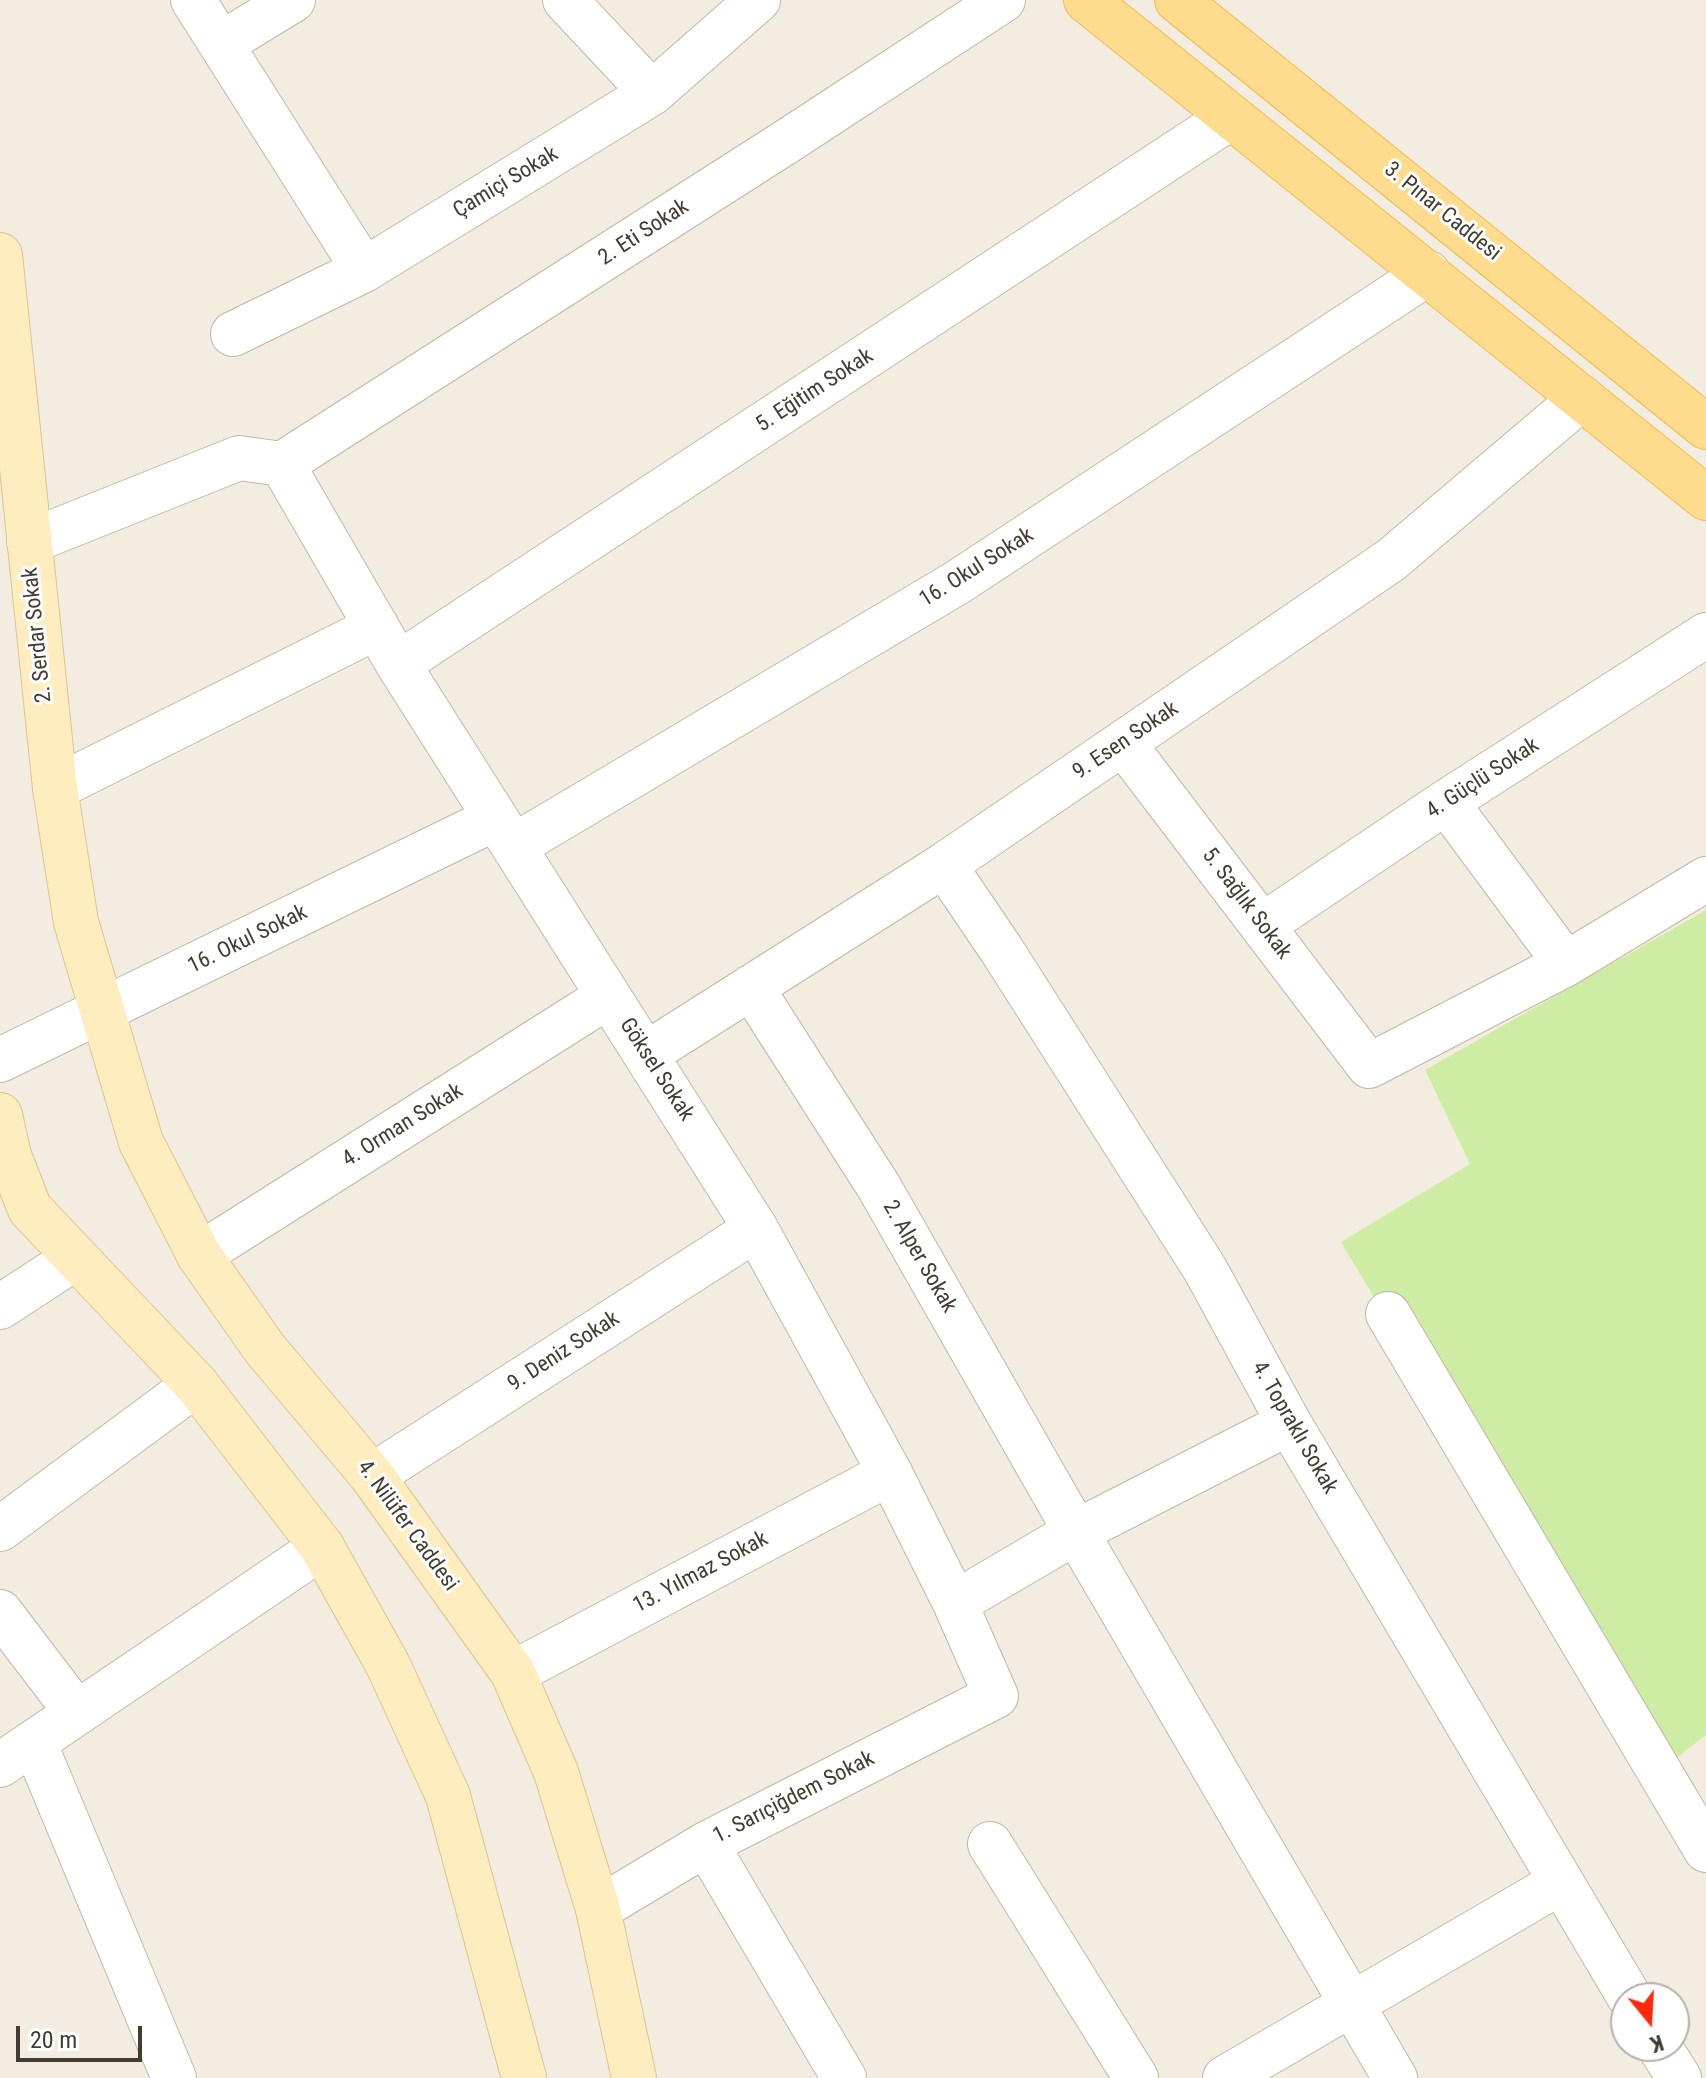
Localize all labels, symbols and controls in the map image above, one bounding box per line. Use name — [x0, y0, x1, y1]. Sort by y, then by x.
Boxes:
street label: Çamiçi Sokak — [449, 141, 563, 225]
street label: 3. Pınar Caddesi — [1378, 157, 1506, 267]
street label: 2. Eti Sokak — [594, 194, 694, 272]
street label: 5. Eğitim Sokak — [751, 343, 879, 439]
street label: 16. Okul Sokak — [915, 523, 1039, 613]
street label: 2. Serdar Sokak — [18, 566, 58, 704]
street label: 9. Esen Sokak — [1068, 696, 1184, 786]
street label: 4. Güçlü Sokak — [1422, 733, 1544, 825]
street label: 5. Sağlık Sokak — [1196, 843, 1296, 965]
street label: 16. Okul Sokak — [184, 900, 312, 980]
street label: Göksel Sokak — [613, 1014, 699, 1126]
street label: 4. Orman Sokak — [338, 1078, 468, 1174]
street label: 2. Alper Sokak — [876, 1196, 962, 1318]
street label: 9. Deniz Sokak — [503, 1306, 625, 1398]
street label: 4. Topraklı Sokak — [1245, 1357, 1343, 1499]
street label: 4. Nilüfer Caddesi — [351, 1456, 463, 1596]
street label: 13. Yılmaz Sokak — [629, 1526, 773, 1620]
street label: 1. Sarıçiğdem Sokak — [709, 1746, 879, 1850]
north arrow — [1610, 1982, 1690, 2062]
scale bar — [20, 2010, 146, 2060]
text: 20 m — [30, 2026, 77, 2054]
text: K — [1647, 2030, 1667, 2057]

